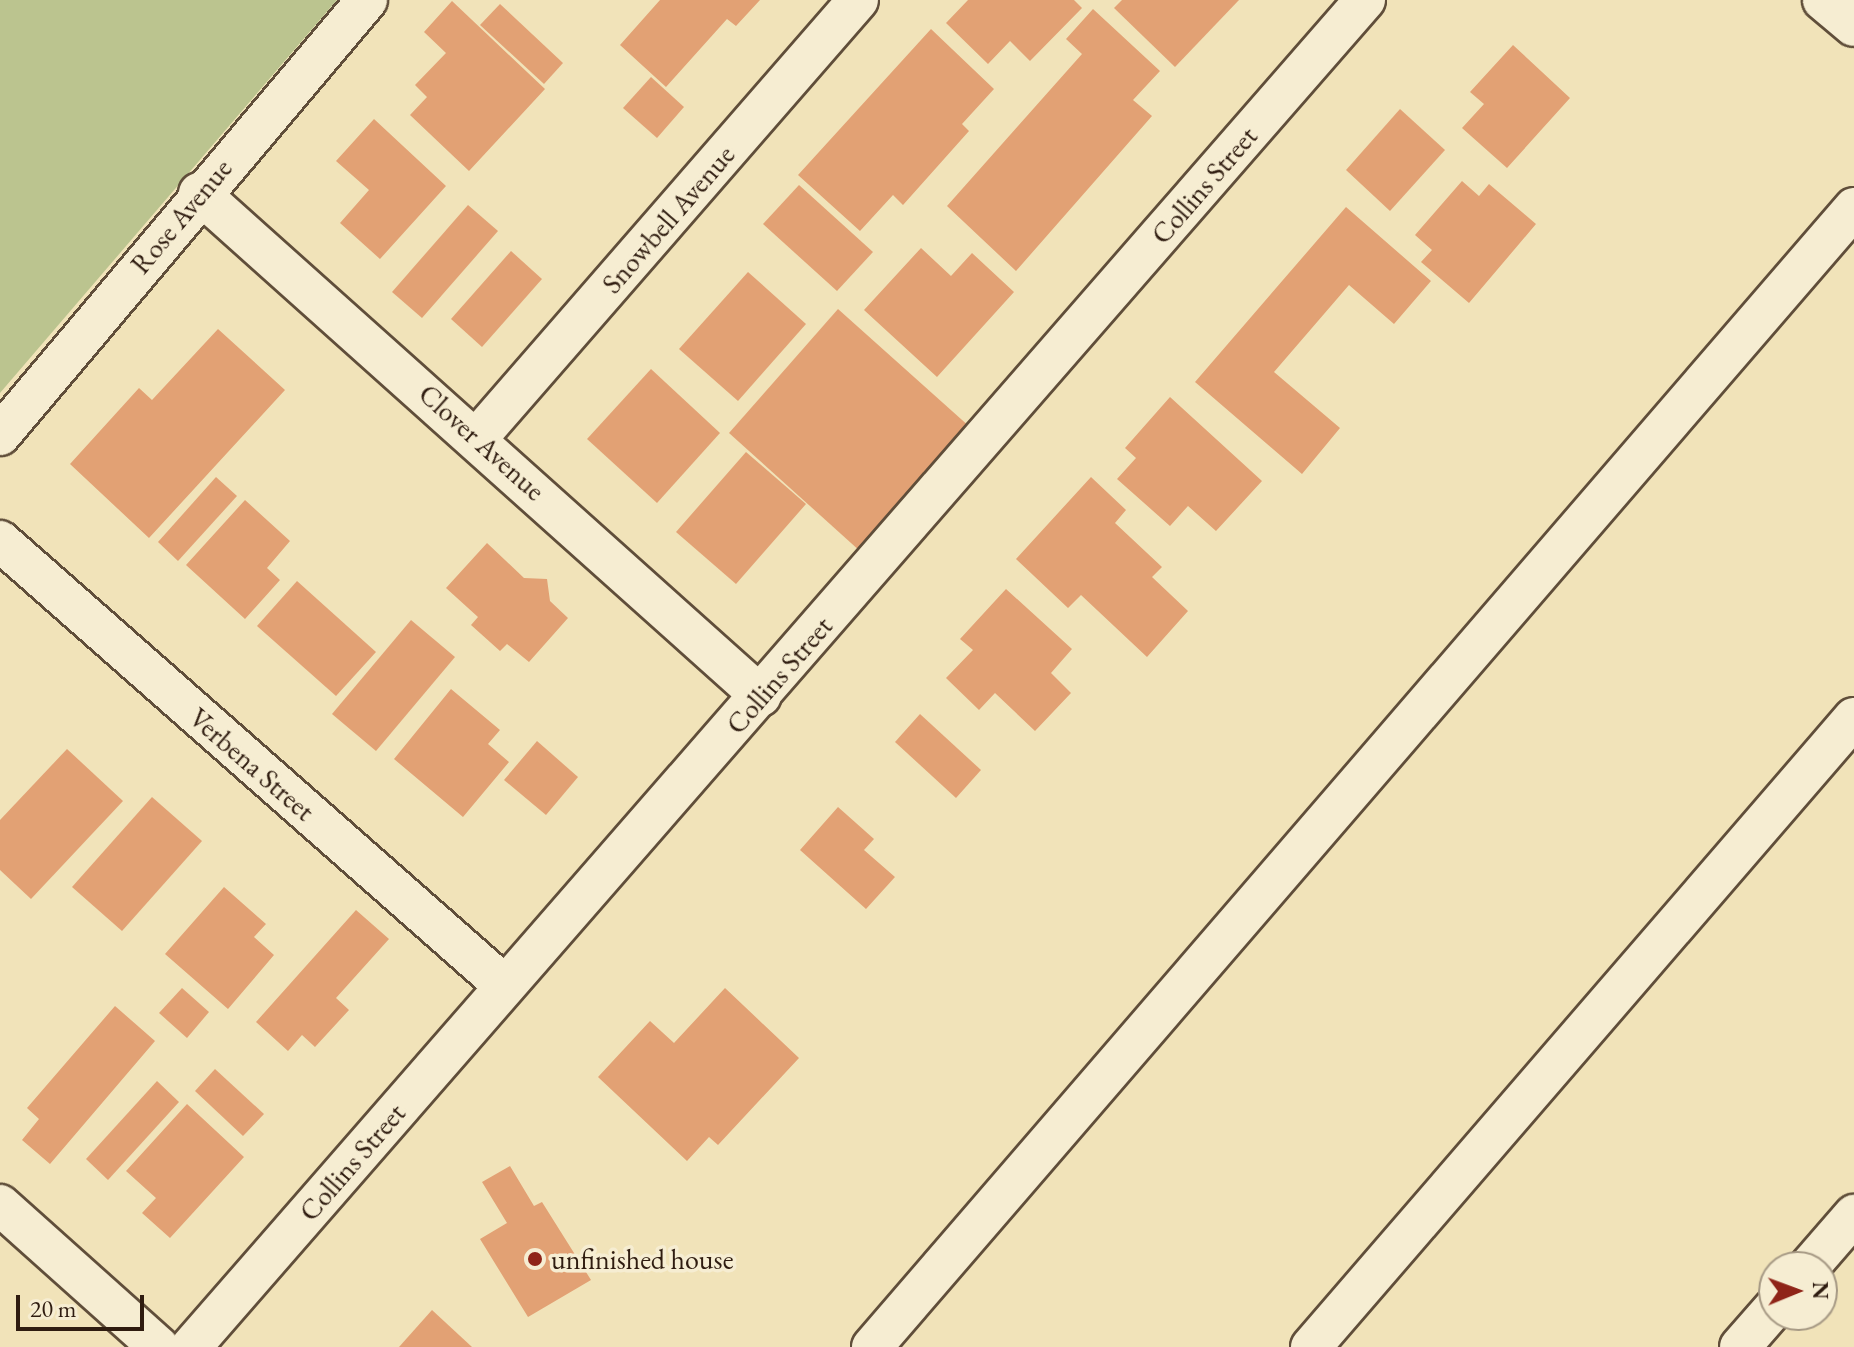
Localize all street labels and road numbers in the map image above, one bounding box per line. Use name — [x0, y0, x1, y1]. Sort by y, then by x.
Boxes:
street label: Collins Street — [1144, 119, 1264, 251]
street label: Snowbell Avenue — [595, 138, 741, 300]
street label: Rose Avenue — [123, 152, 239, 280]
street label: Clover Avenue — [412, 377, 552, 507]
street label: Collins Street — [719, 609, 839, 741]
street label: Verbena Street — [183, 701, 321, 827]
street label: Collins Street — [292, 1096, 412, 1228]

